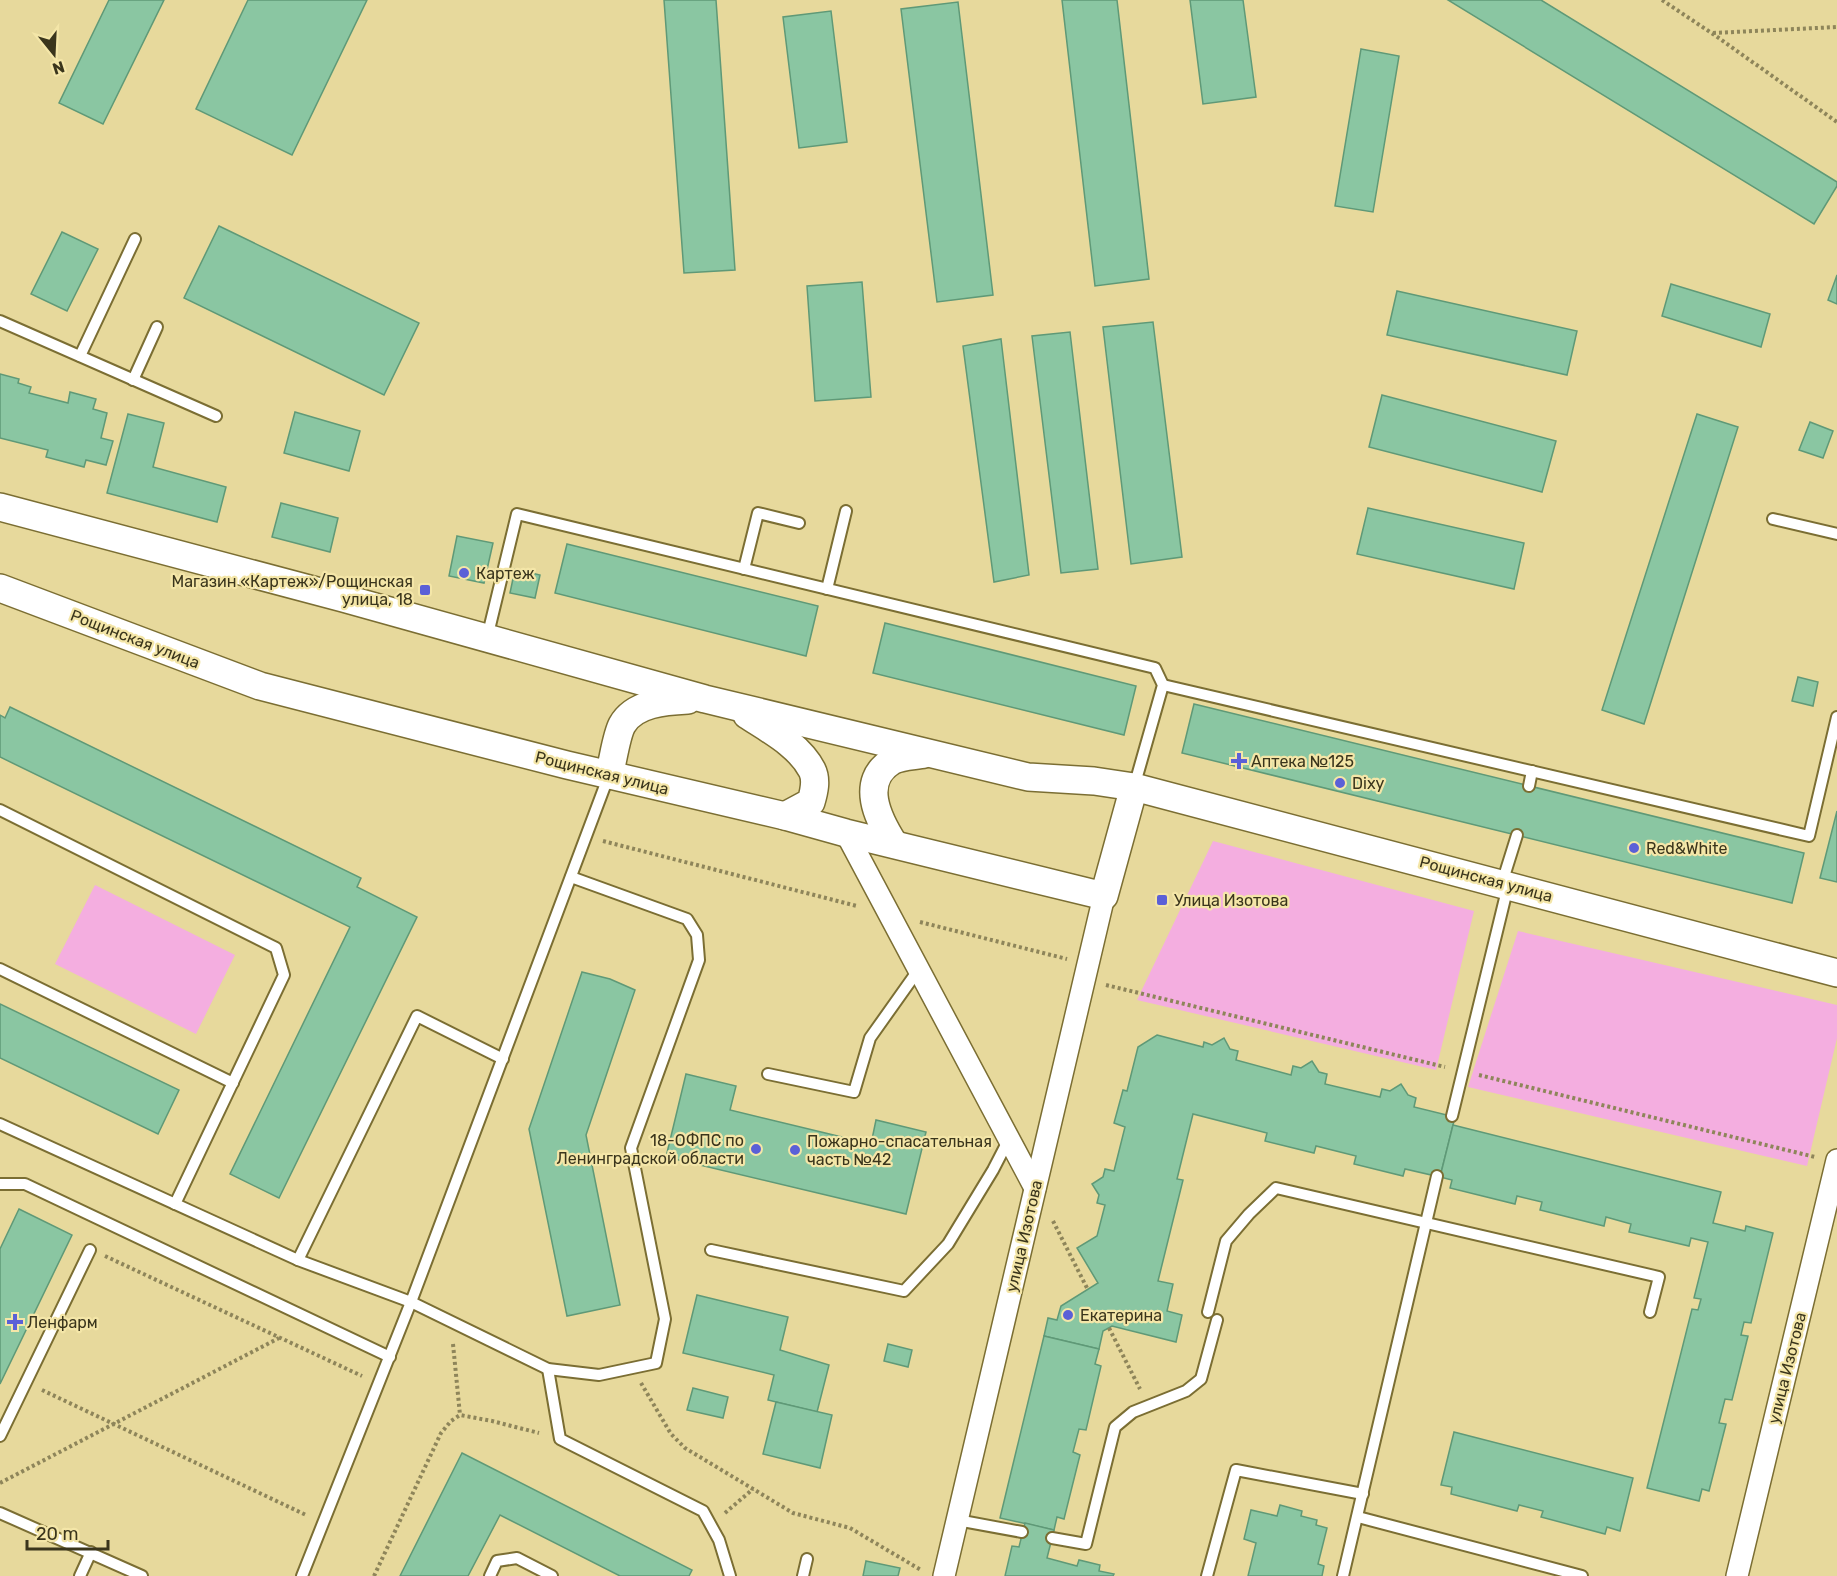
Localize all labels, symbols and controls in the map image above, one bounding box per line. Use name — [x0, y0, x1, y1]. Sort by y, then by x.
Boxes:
north arrow — [24, 24, 84, 84]
text: N — [50, 57, 67, 79]
place label: Картеж — [476, 564, 535, 583]
marker: Картеж — [457, 566, 471, 580]
place label: Магазин «Картеж»/Рощинская улица, 18 — [172, 572, 413, 609]
marker: Магазин «Картеж»/Рощинская улица, 18 — [418, 583, 432, 597]
street label: Рощинская улица — [68, 606, 202, 672]
street label: Рощинская улица — [533, 747, 671, 799]
place label: Аптека №125 — [1251, 752, 1354, 771]
marker: Аптека №125 — [1232, 754, 1246, 768]
place label: Dixy — [1352, 774, 1385, 793]
marker: Dixy — [1333, 776, 1347, 790]
place label: Red&White — [1646, 839, 1727, 858]
marker: Red&White — [1627, 841, 1641, 855]
street label: Рощинская улица — [1417, 852, 1555, 906]
place label: Улица Изотова — [1174, 891, 1288, 910]
marker: Улица Изотова — [1155, 893, 1169, 907]
place label: 18-ОФПС по Ленинградской области — [556, 1131, 744, 1168]
place label: Пожарно-спасательная часть №42 — [807, 1132, 992, 1169]
marker: 18-ОФПС по Ленинградской области — [749, 1142, 763, 1156]
marker: Пожарно-спасательная часть №42 — [788, 1143, 802, 1157]
street label: улица Изотова — [1002, 1178, 1046, 1294]
place label: Екатерина — [1080, 1306, 1162, 1325]
marker: Екатерина — [1061, 1308, 1075, 1322]
street label: улица Изотова — [1764, 1310, 1810, 1426]
place label: Ленфарм — [27, 1313, 98, 1332]
marker: Ленфарм — [8, 1315, 22, 1329]
scale bar — [27, 1513, 108, 1551]
text: 20 m — [36, 1523, 78, 1545]

